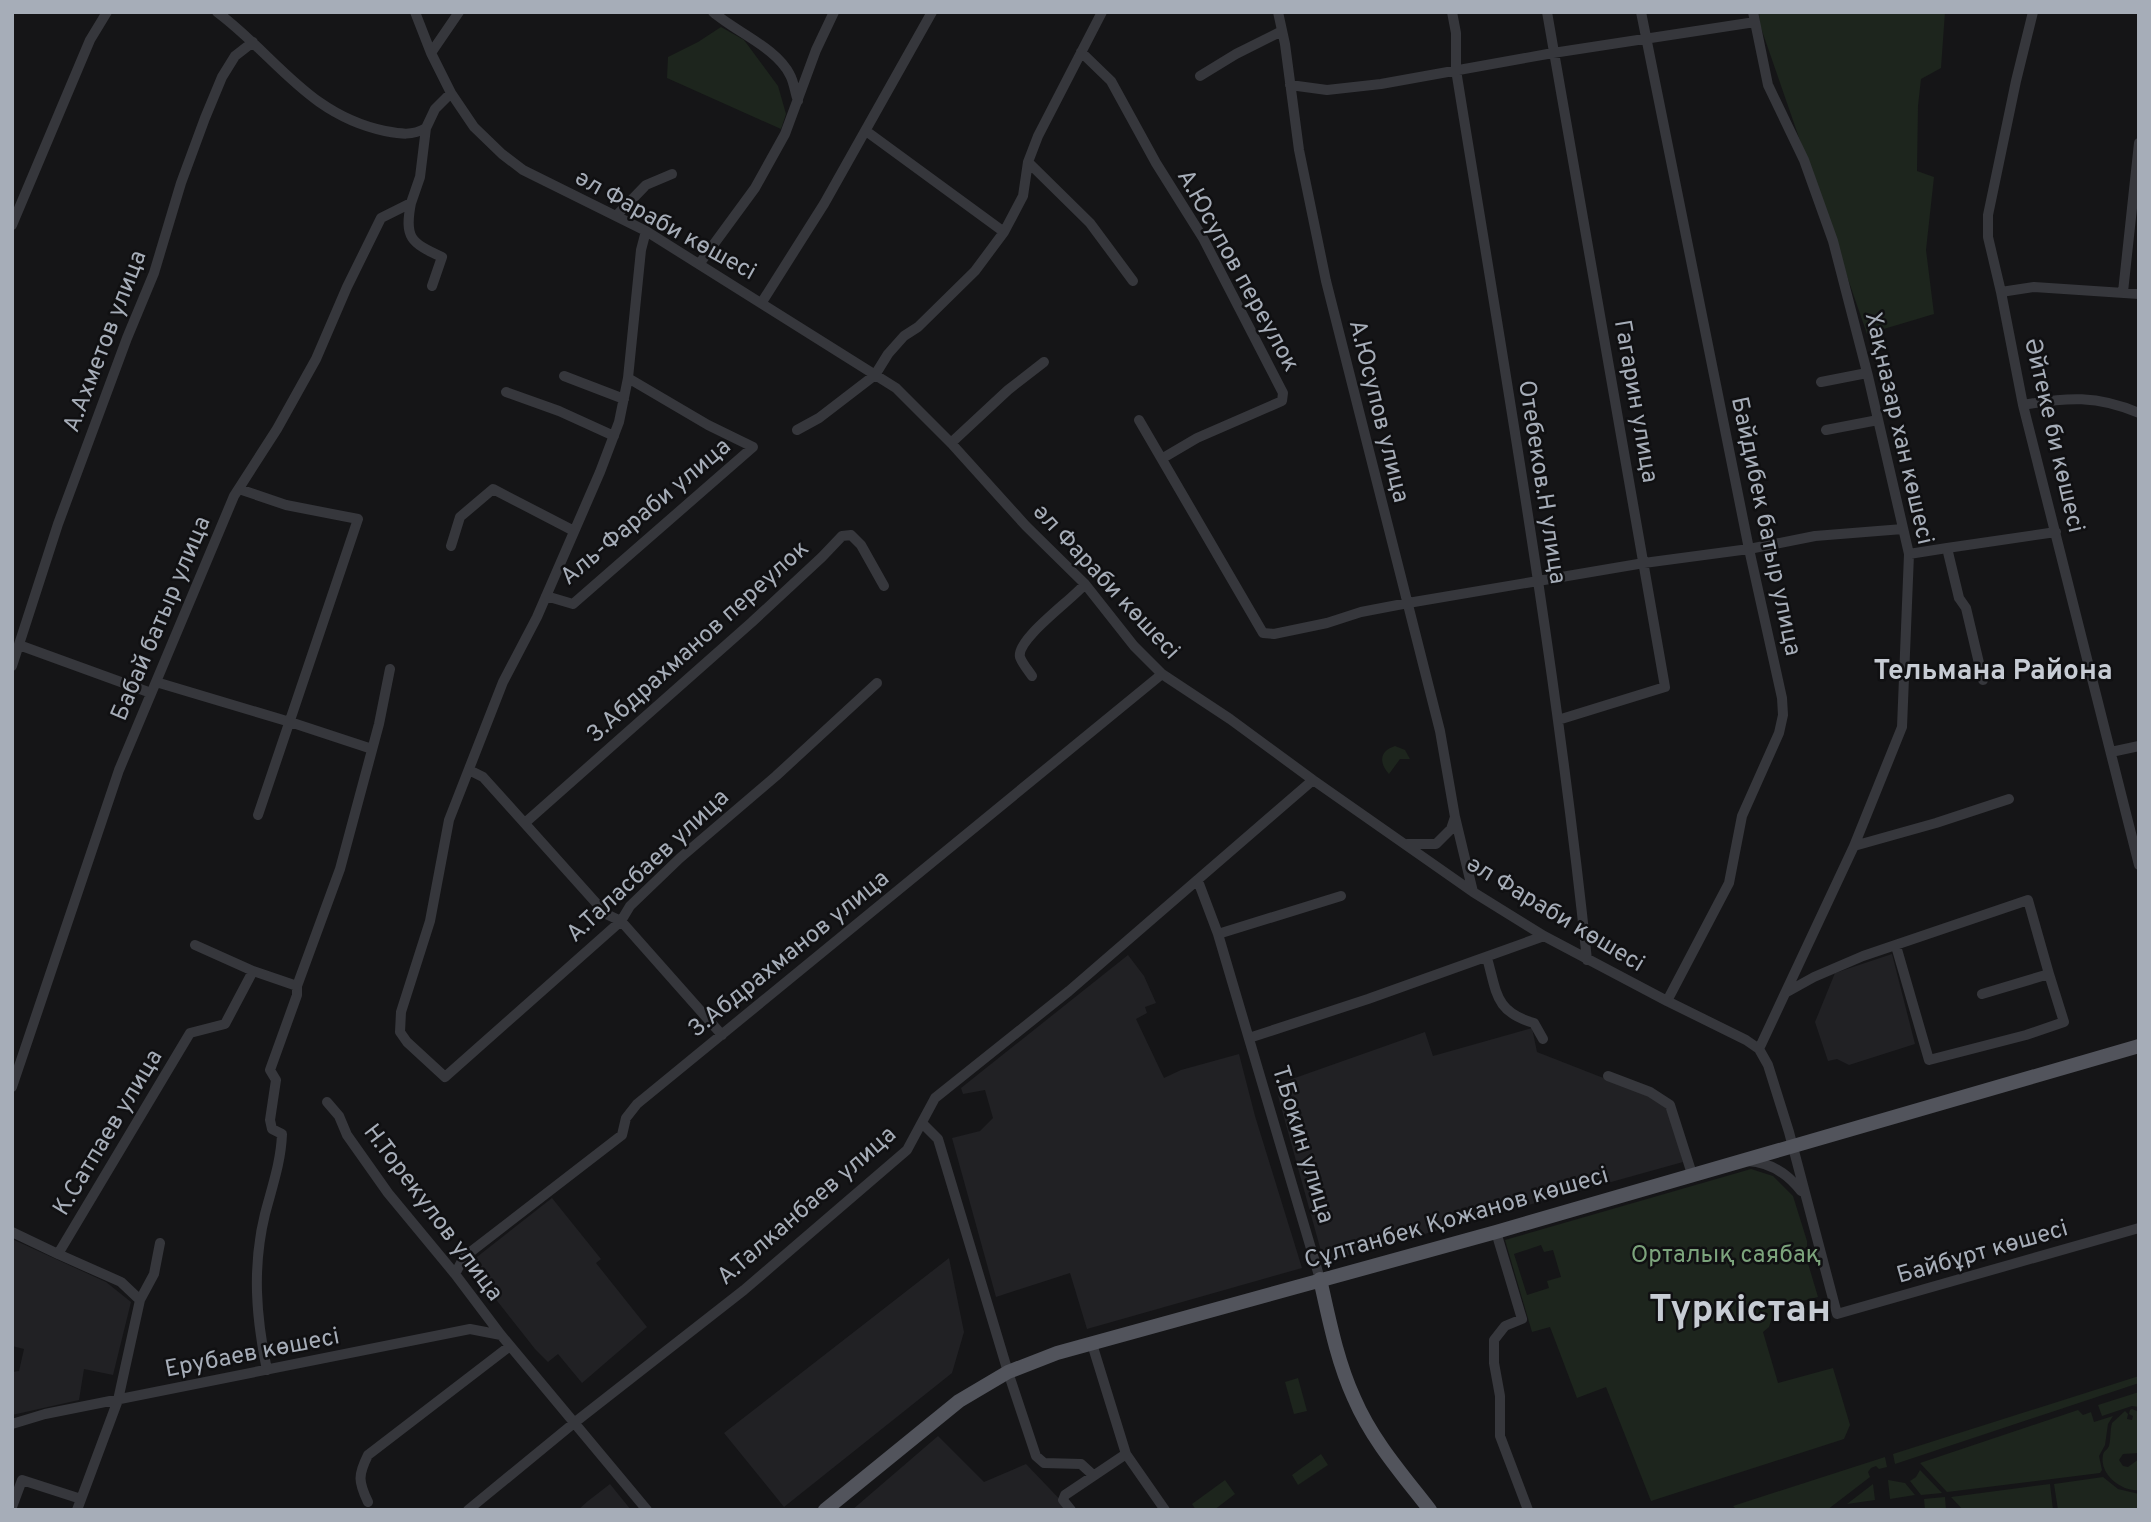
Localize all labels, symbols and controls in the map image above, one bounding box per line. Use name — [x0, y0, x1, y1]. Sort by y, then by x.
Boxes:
street label: әл Фараби көшесі — [569, 163, 761, 288]
street label: А.Юсупов переулок — [1169, 165, 1305, 377]
street label: А.Ахметов улица — [57, 246, 154, 437]
street label: Хақназар хан көшесі — [1857, 309, 1939, 548]
street label: А.Юсупов улица — [1341, 317, 1415, 506]
street label: Гагарин улица — [1606, 318, 1664, 485]
street label: Әйтеке би көшесі — [2016, 335, 2090, 536]
street label: Отебеков.Н улица — [1510, 378, 1572, 586]
street label: Байдибек батыр улица — [1723, 394, 1807, 659]
street label: Аль-Фараби улица — [555, 432, 738, 593]
street label: әл Фараби көшесі — [1025, 498, 1186, 667]
street label: Бабай батыр улица — [105, 512, 219, 726]
street label: З.Абдрахманов переулок — [581, 535, 816, 750]
district label: Тельмана Района — [1874, 654, 2112, 690]
street label: А.Таласбаев улица — [561, 783, 736, 950]
street label: әл Фараби көшесі — [1460, 850, 1650, 980]
street label: З.Абдрахманов улица — [683, 864, 896, 1045]
street label: К.Сатпаев улица — [47, 1044, 170, 1222]
street label: Т.Бокин улица — [1264, 1062, 1340, 1227]
street label: Н.Торекулов улица — [356, 1119, 509, 1308]
street label: А.Талканбаев улица — [711, 1120, 903, 1293]
street label: Сұлтанбек Қожанов көшесі — [1301, 1161, 1612, 1277]
street label: Байбұрт көшесі — [1893, 1214, 2072, 1292]
park label: Орталық саябақ — [1631, 1241, 1821, 1271]
district label: Түркістан — [1649, 1287, 1831, 1336]
street label: Ерубаев көшесі — [163, 1322, 342, 1386]

